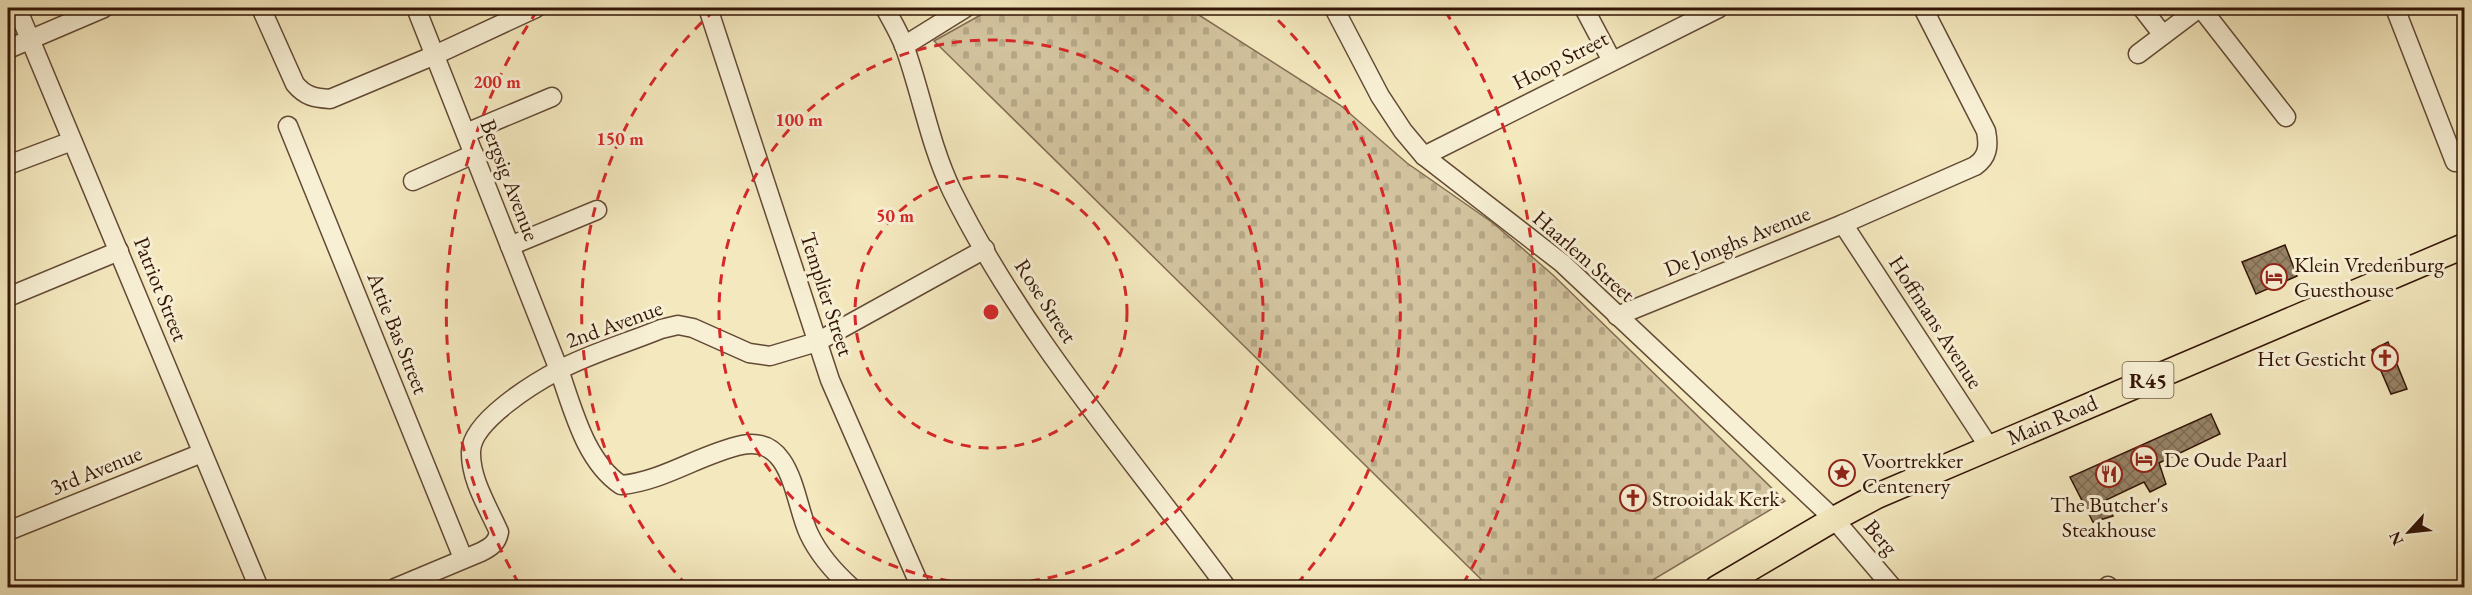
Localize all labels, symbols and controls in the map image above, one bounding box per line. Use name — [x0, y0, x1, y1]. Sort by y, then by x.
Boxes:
street label: Hoop Street — [1507, 23, 1613, 96]
text: 200 m — [473, 70, 521, 93]
text: 100 m — [775, 108, 823, 131]
street label: Bergsig Avenue — [474, 115, 547, 245]
text: 150 m — [596, 127, 644, 150]
street label: De Jonghs Avenue — [1660, 198, 1815, 283]
text: 50 m — [876, 204, 914, 227]
street label: Haarlem Street — [1527, 204, 1641, 308]
street label: Templier Street — [793, 228, 861, 360]
street label: Patriot Street — [127, 233, 195, 346]
street label: Hoffmans Avenue — [1882, 250, 1990, 395]
place label: Klein Vredenburg Guesthouse — [2294, 250, 2444, 304]
street label: Rose Street — [1008, 253, 1084, 349]
hotel icon: Klein Vredenburg Guesthouse — [2259, 262, 2289, 292]
street label: Attie Bas Street — [360, 267, 436, 398]
street label: 2nd Avenue — [562, 293, 667, 355]
centre of rings — [981, 302, 1001, 322]
church icon: Het Gesticht — [2370, 343, 2400, 373]
place label: Het Gesticht — [2257, 344, 2366, 373]
road number: R45 — [2122, 362, 2174, 398]
street label: Main Road — [2002, 388, 2102, 452]
street label: 3rd Avenue — [46, 438, 147, 502]
hotel icon: De Oude Paarl — [2129, 444, 2159, 474]
place label: De Oude Paarl — [2164, 445, 2287, 474]
place label: Voortrekker Centenery — [1862, 446, 1964, 500]
place icon: Voortrekker Centenery — [1827, 458, 1857, 488]
restaurant icon: The Butcher's Steakhouse — [2094, 459, 2124, 489]
church icon: Strooidak Kerk — [1618, 483, 1648, 513]
place label: Strooidak Kerk — [1652, 484, 1780, 513]
place label: The Butcher's Steakhouse — [2050, 490, 2168, 544]
north arrow — [2379, 502, 2439, 562]
street label: Berg — [1857, 513, 1905, 561]
text: N — [2384, 528, 2408, 549]

